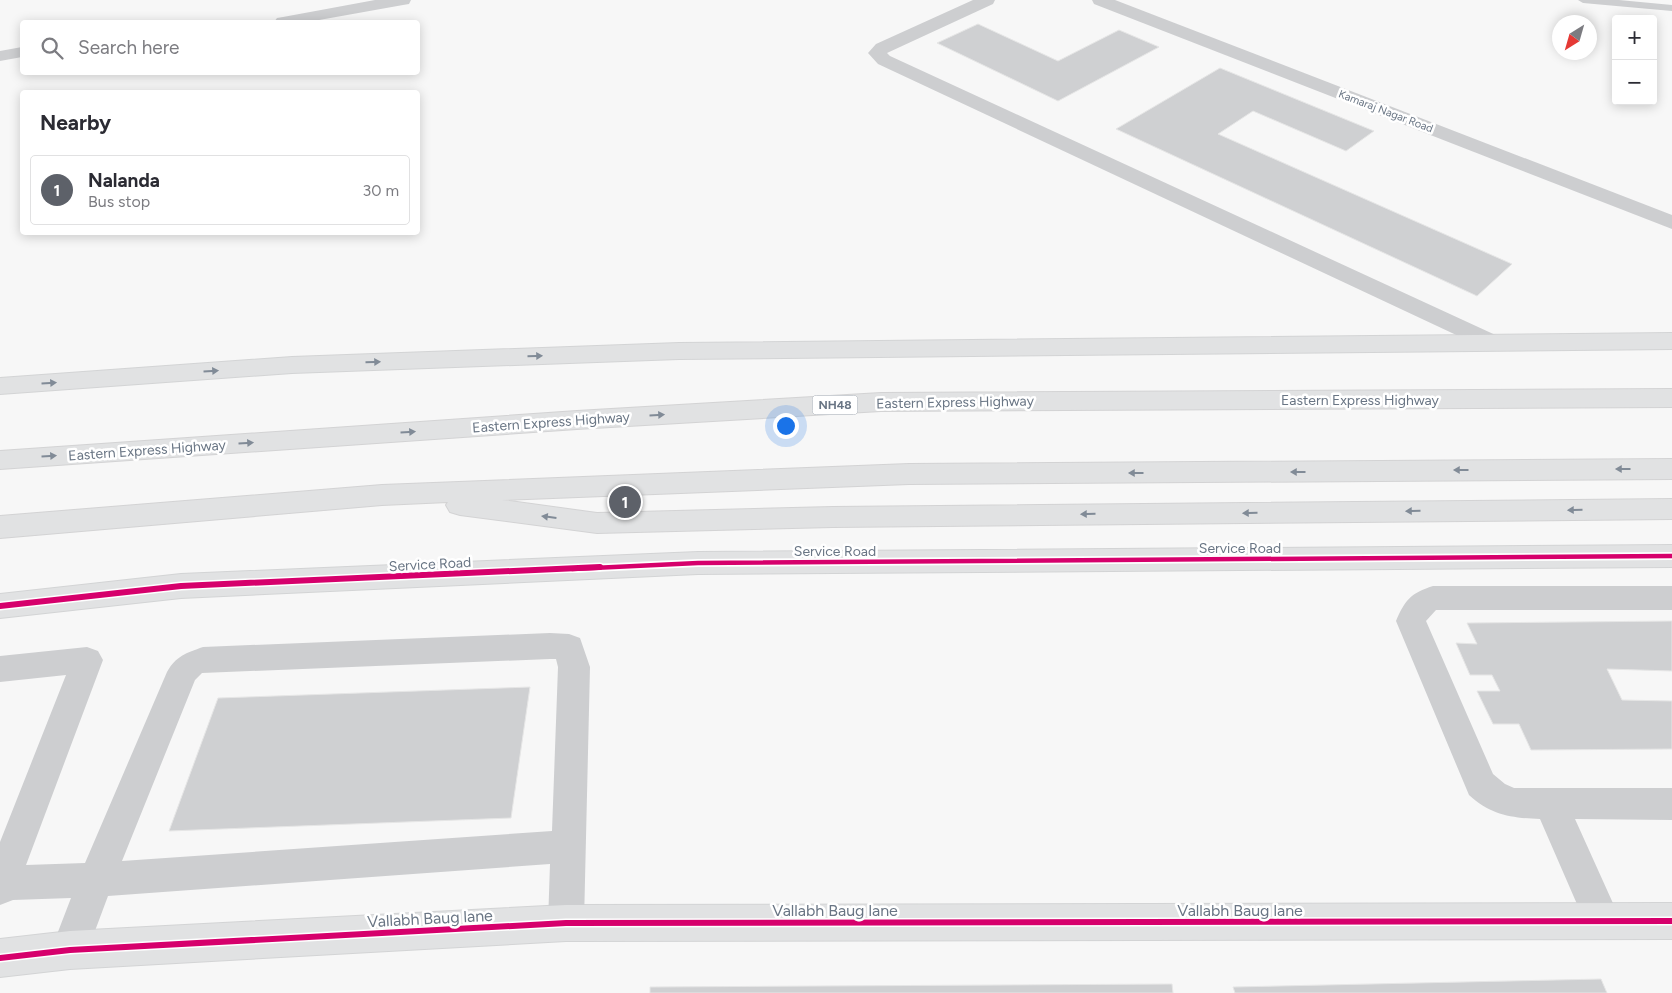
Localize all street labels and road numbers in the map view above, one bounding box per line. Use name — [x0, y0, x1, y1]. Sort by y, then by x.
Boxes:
street label: Kamaraj Nagar Road — [1337, 87, 1435, 135]
street label: Eastern Express Highway — [1281, 392, 1440, 409]
street label: Eastern Express Highway — [876, 393, 1035, 412]
road number: NH48 — [812, 396, 858, 414]
street label: Eastern Express Highway — [472, 408, 631, 436]
street label: Eastern Express Highway — [68, 436, 227, 464]
street label: Service Road — [1199, 540, 1281, 557]
street label: Service Road — [794, 543, 876, 560]
street label: Service Road — [388, 554, 472, 575]
street label: Vallabh Baug lane — [772, 901, 898, 920]
street label: Vallabh Baug lane — [1177, 901, 1303, 920]
street label: Vallabh Baug lane — [367, 906, 494, 931]

